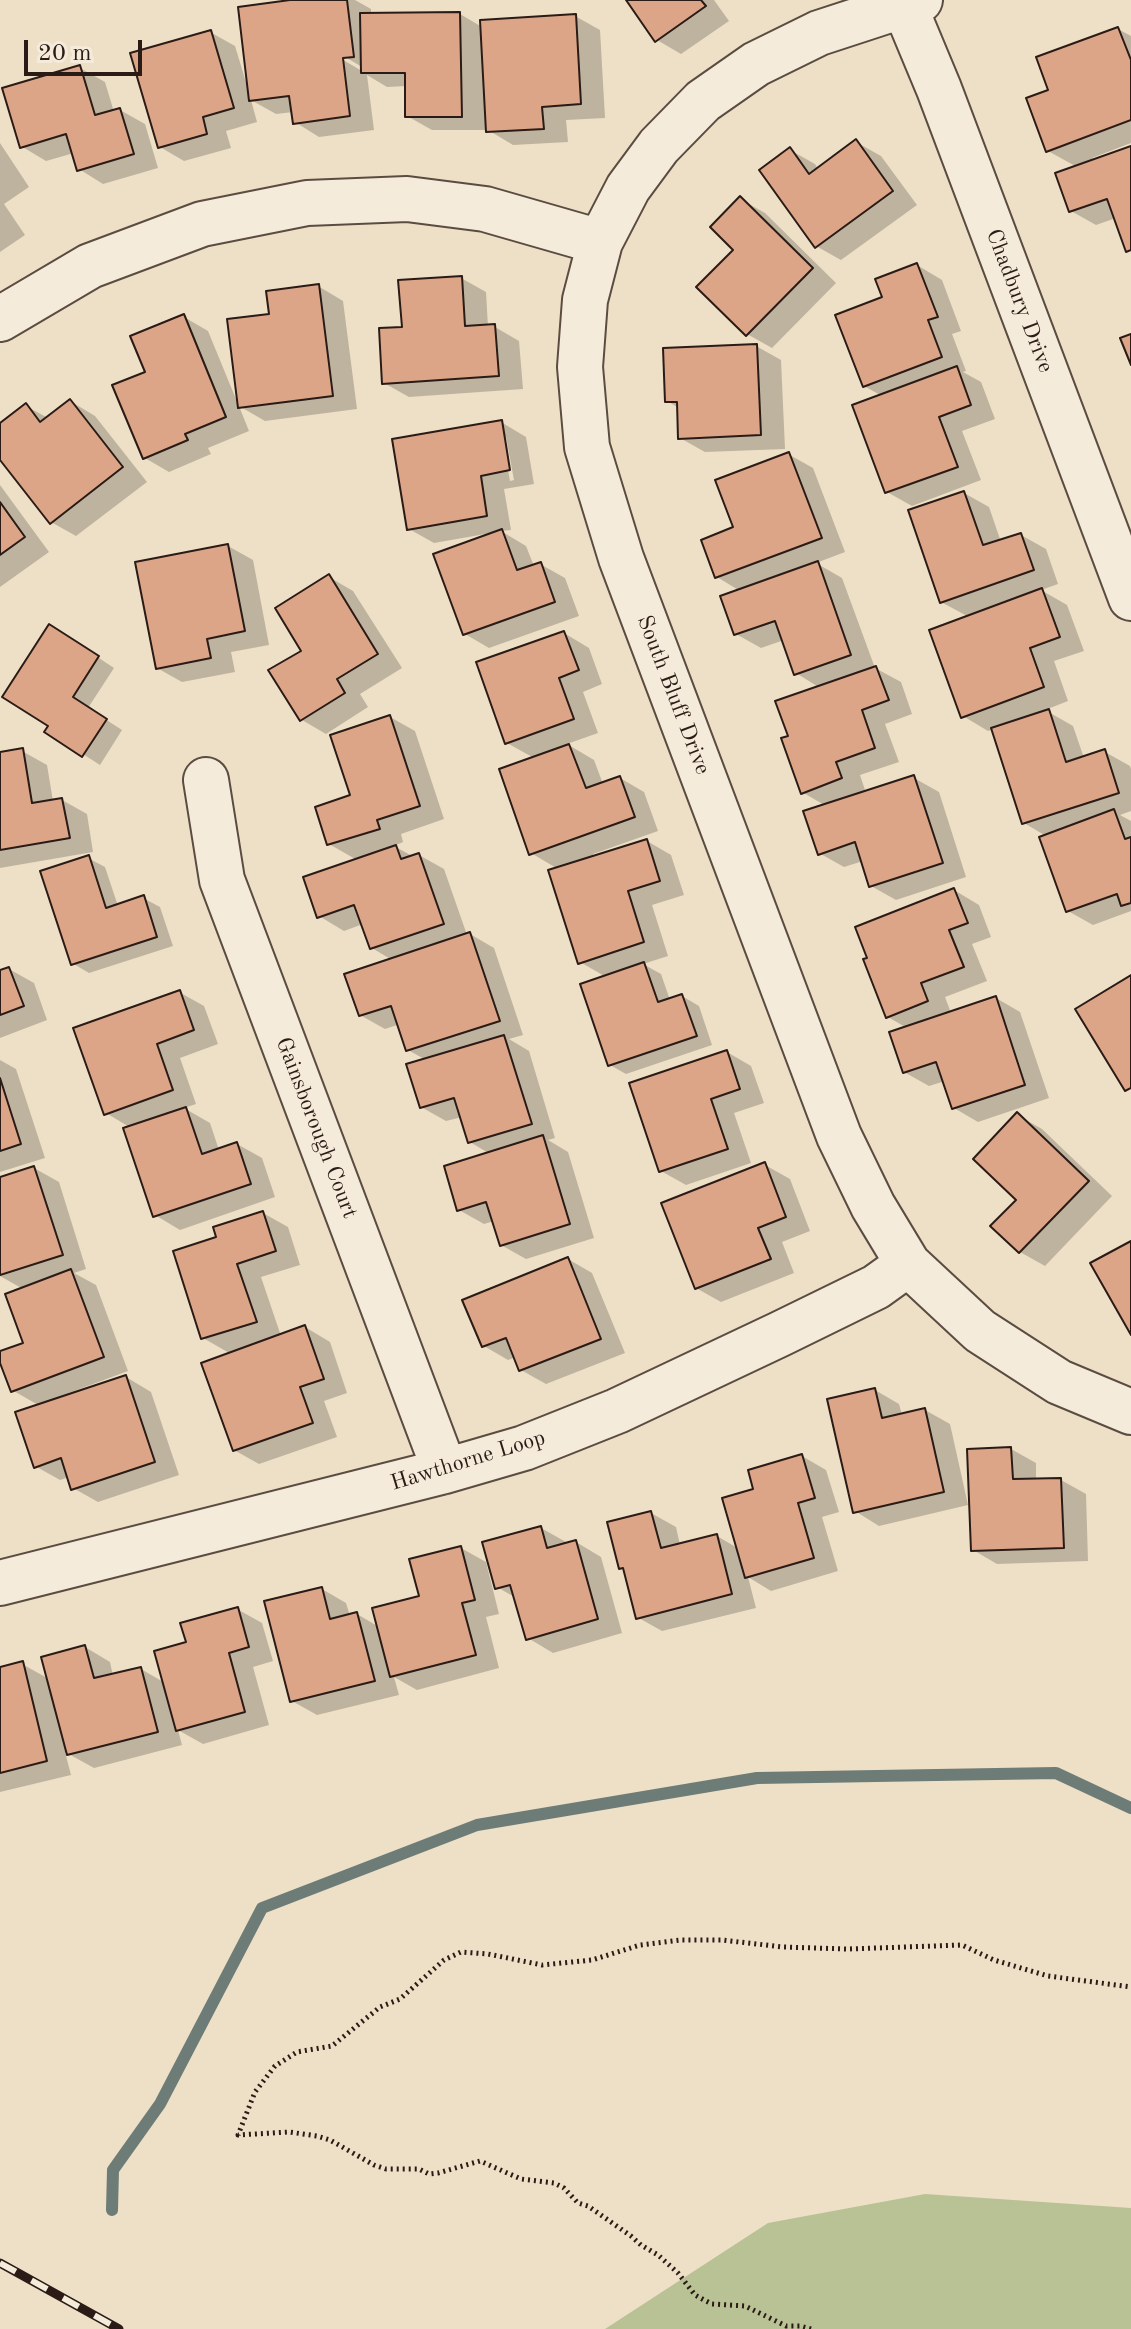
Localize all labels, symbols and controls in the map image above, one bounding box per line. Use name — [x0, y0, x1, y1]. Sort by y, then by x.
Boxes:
scale bar — [28, 24, 146, 74]
text: 20 m — [38, 42, 92, 66]
street label: Chadbury Drive — [979, 225, 1059, 377]
street label: South Bluff Drive — [630, 612, 716, 778]
street label: Gainsborough Court — [269, 1034, 363, 1222]
street label: Hawthorne Loop — [387, 1425, 549, 1497]

